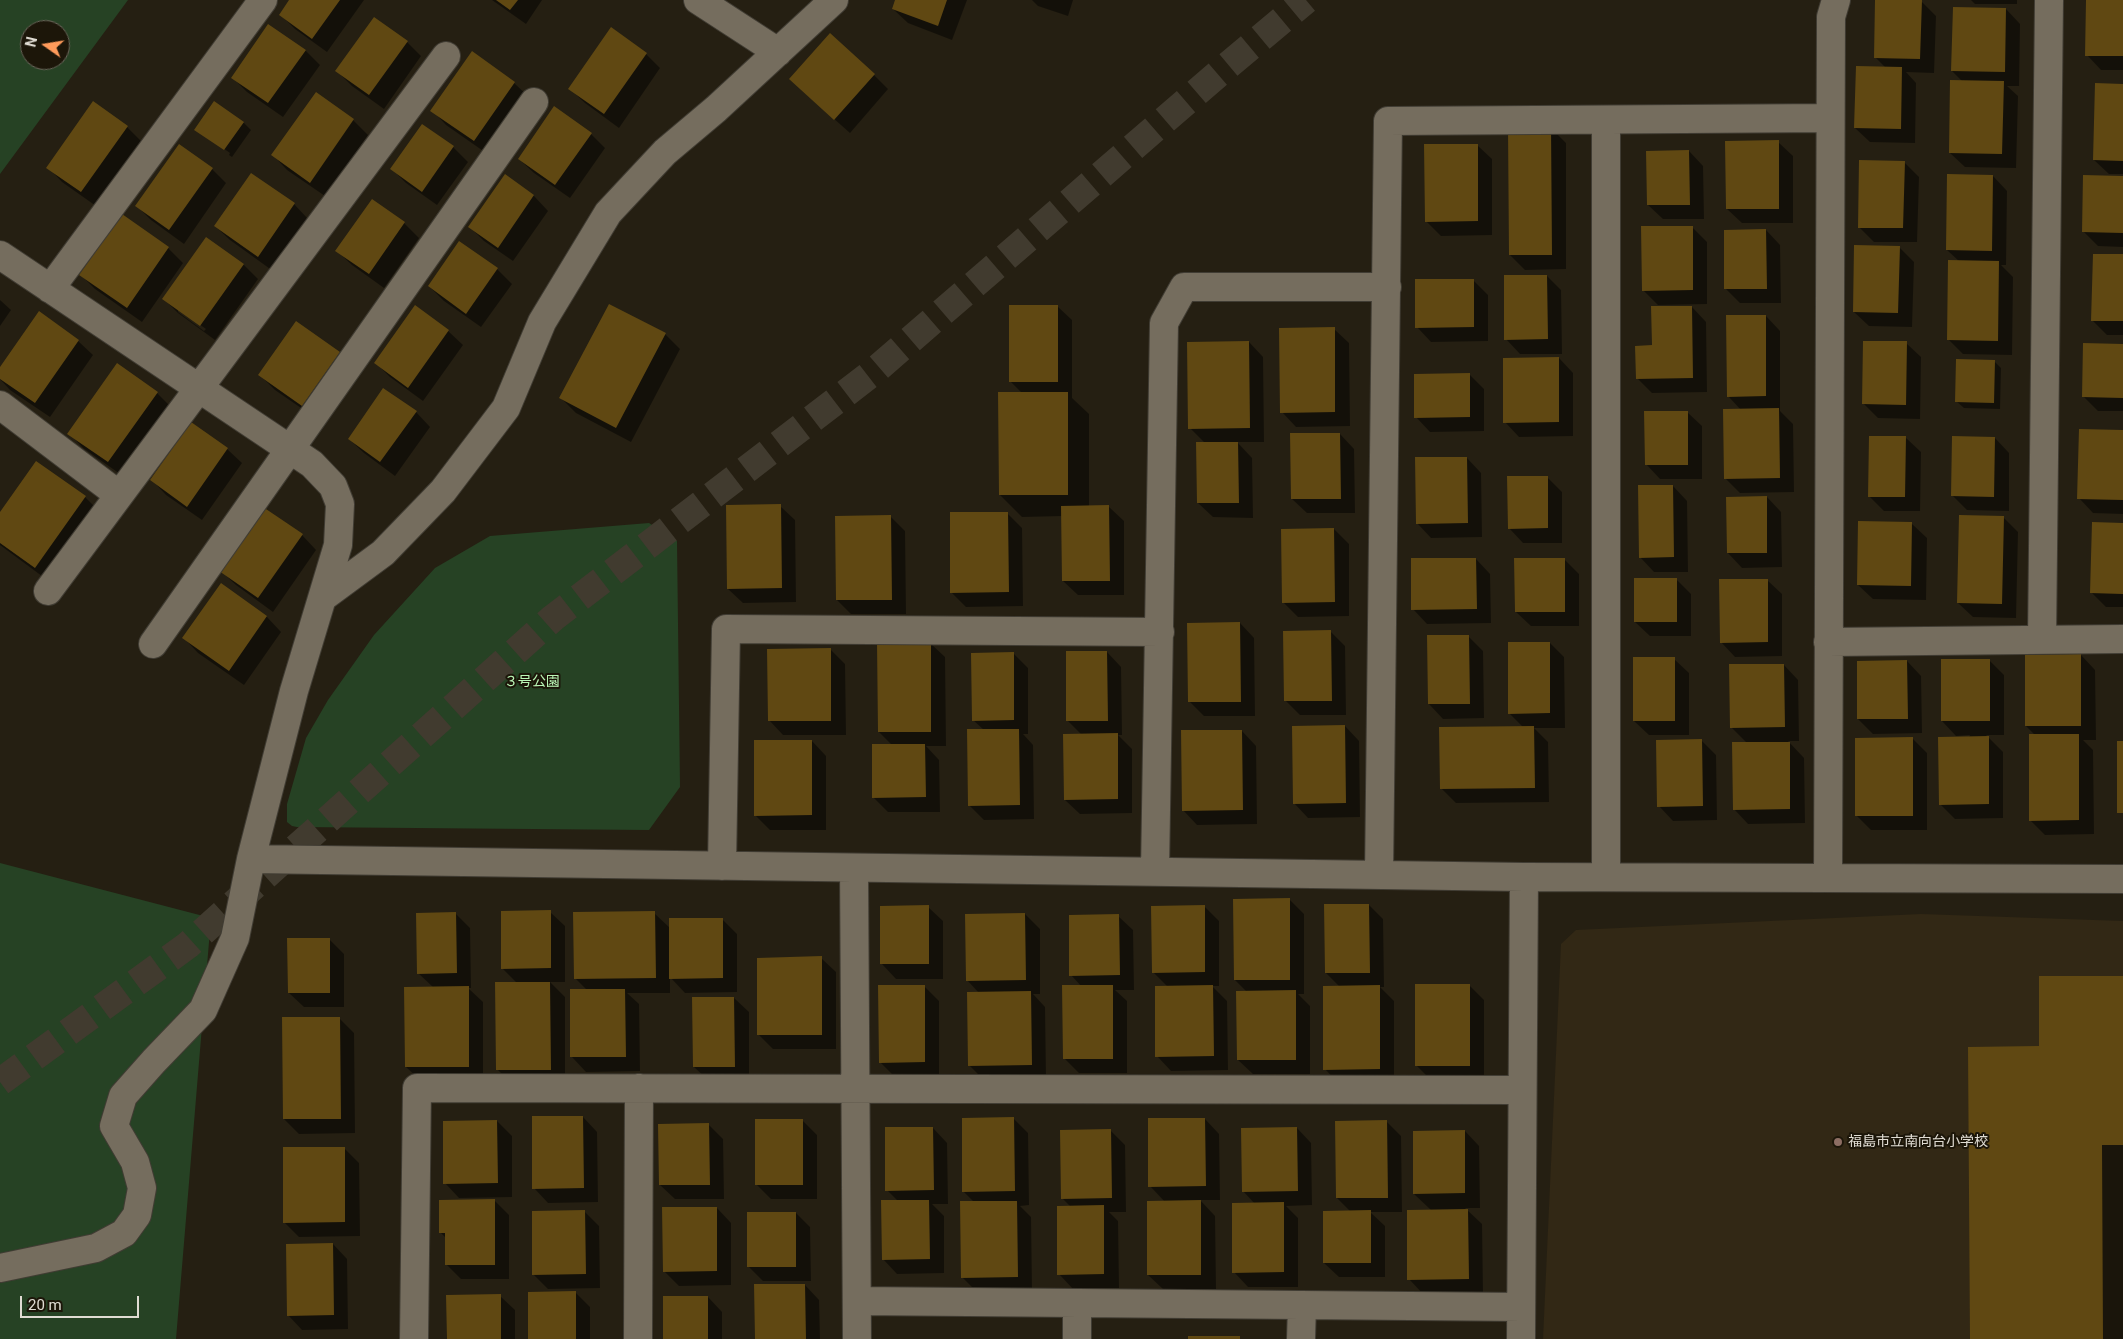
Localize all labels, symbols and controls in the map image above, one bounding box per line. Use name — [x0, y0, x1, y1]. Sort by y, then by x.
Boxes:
north arrow — [20, 20, 70, 70]
text: N — [22, 35, 40, 48]
park label: ３号公園 — [504, 674, 560, 690]
place label: 福島市立南向台小学校 — [1848, 1134, 1988, 1150]
marker: 福島市立南向台小学校 — [1832, 1136, 1844, 1148]
scale bar — [22, 1286, 141, 1318]
text: 20 m — [28, 1296, 62, 1314]

